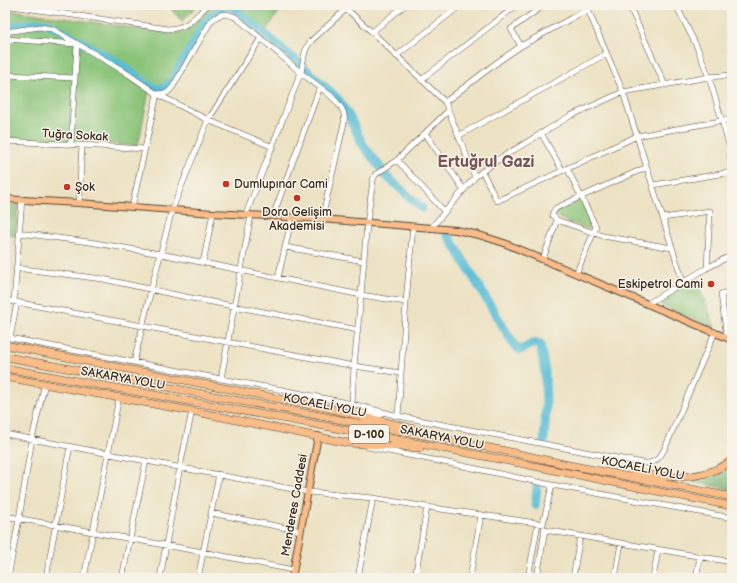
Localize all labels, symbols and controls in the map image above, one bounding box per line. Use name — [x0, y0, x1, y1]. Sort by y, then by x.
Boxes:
street label: Tuğra Sokak — [42, 126, 109, 145]
district label: Ertuğrul Gazi — [438, 153, 534, 172]
place label: Dumlupınar Cami — [234, 177, 328, 192]
marker: Dumlupınar Cami — [221, 179, 231, 189]
place label: Şok — [75, 180, 95, 195]
marker: Şok — [62, 182, 72, 192]
marker: Dora Gelişim Akademisi — [292, 193, 302, 203]
place label: Dora Gelişim Akademisi — [262, 205, 332, 234]
place label: Eskipetrol Cami — [618, 277, 703, 292]
marker: Eskipetrol Cami — [706, 279, 716, 289]
street label: SAKARYA YOLU — [80, 364, 166, 393]
street label: KOCAELİ YOLU — [282, 389, 368, 421]
street label: SAKARYA YOLU — [399, 422, 485, 453]
road number: D-100 — [349, 425, 389, 443]
street label: KOCAELİ YOLU — [600, 452, 686, 484]
street label: Menderes Caddesi — [278, 453, 311, 557]

